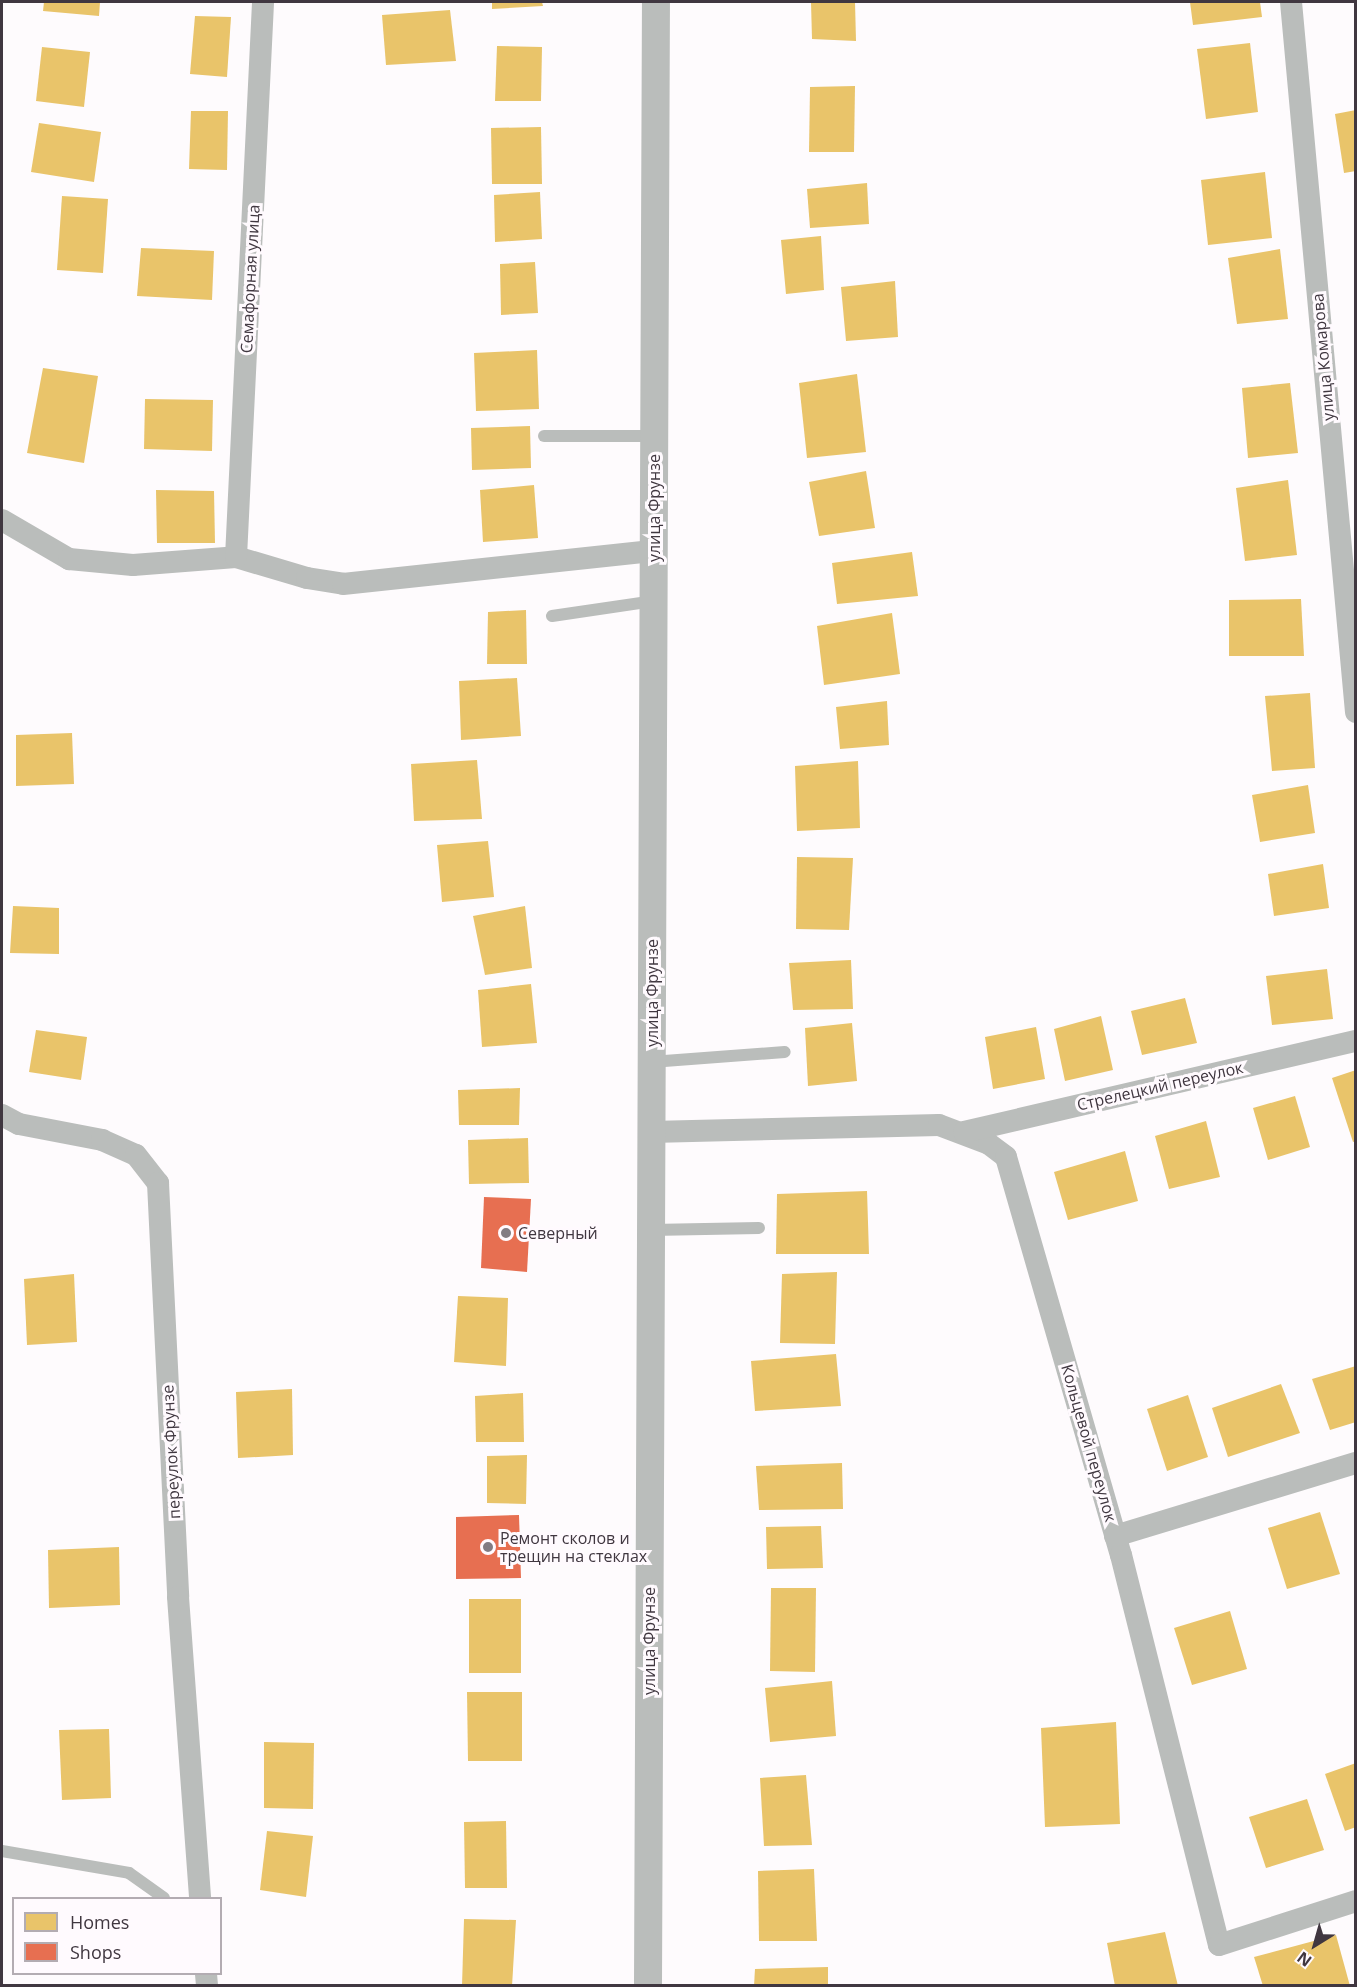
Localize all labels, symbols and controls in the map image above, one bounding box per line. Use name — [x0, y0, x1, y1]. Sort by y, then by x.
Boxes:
street label: Семафорная улица — [237, 204, 263, 354]
street label: улица Комарова — [1308, 292, 1338, 422]
street label: улица Фрунзе — [644, 454, 664, 562]
street label: улица Фрунзе — [642, 939, 662, 1047]
street label: Стрелецкий переулок — [1075, 1058, 1245, 1114]
place label: Северный — [518, 1223, 598, 1243]
marker: Северный — [499, 1226, 513, 1240]
street label: Кольцевой переулок — [1057, 1362, 1121, 1524]
street label: переулок Фрунзе — [158, 1384, 184, 1520]
place label: Ремонт сколов и трещин на стеклах — [500, 1528, 647, 1566]
marker: Ремонт сколов и трещин на стеклах — [481, 1540, 495, 1554]
street label: улица Фрунзе — [639, 1587, 659, 1695]
legend — [12, 1897, 222, 1975]
text: Homes — [70, 1910, 129, 1934]
north arrow — [1285, 1915, 1345, 1975]
text: Shops — [70, 1940, 121, 1964]
text: N — [1292, 1947, 1316, 1972]

